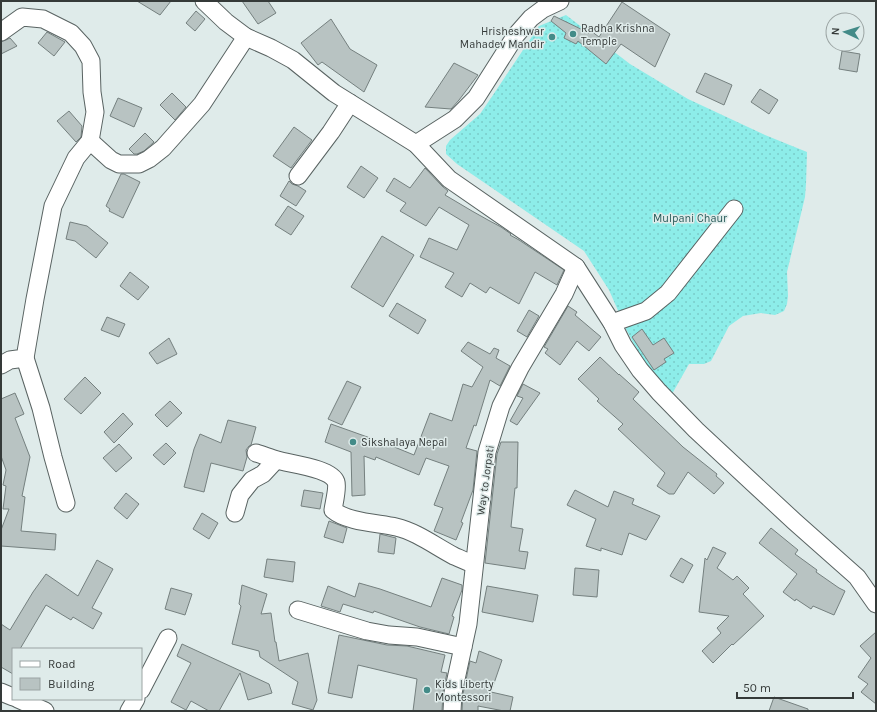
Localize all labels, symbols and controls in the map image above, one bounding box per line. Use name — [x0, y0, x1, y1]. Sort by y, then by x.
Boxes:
north arrow — [825, 12, 865, 52]
place label: Radha Krishna Temple — [581, 22, 655, 48]
place label: Hrisheshwar Mahadev Mandir — [460, 25, 544, 51]
text: N — [829, 27, 842, 36]
marker: Radha Krishna Temple — [568, 29, 578, 39]
marker: Hrisheshwar Mahadev Mandir — [547, 32, 557, 42]
park label: Mulpani Chaur — [653, 212, 727, 225]
place label: Sikshalaya Nepal — [361, 436, 447, 449]
marker: Sikshalaya Nepal — [348, 437, 358, 447]
street label: Way to Jorpati — [474, 444, 497, 516]
legend — [12, 648, 142, 700]
text: Road — [48, 657, 76, 671]
scale bar — [737, 674, 853, 700]
text: Building — [48, 677, 95, 691]
place label: Kids Liberty Montessori — [435, 678, 494, 704]
text: 50 m — [743, 681, 771, 695]
marker: Kids Liberty Montessori — [422, 685, 432, 695]

